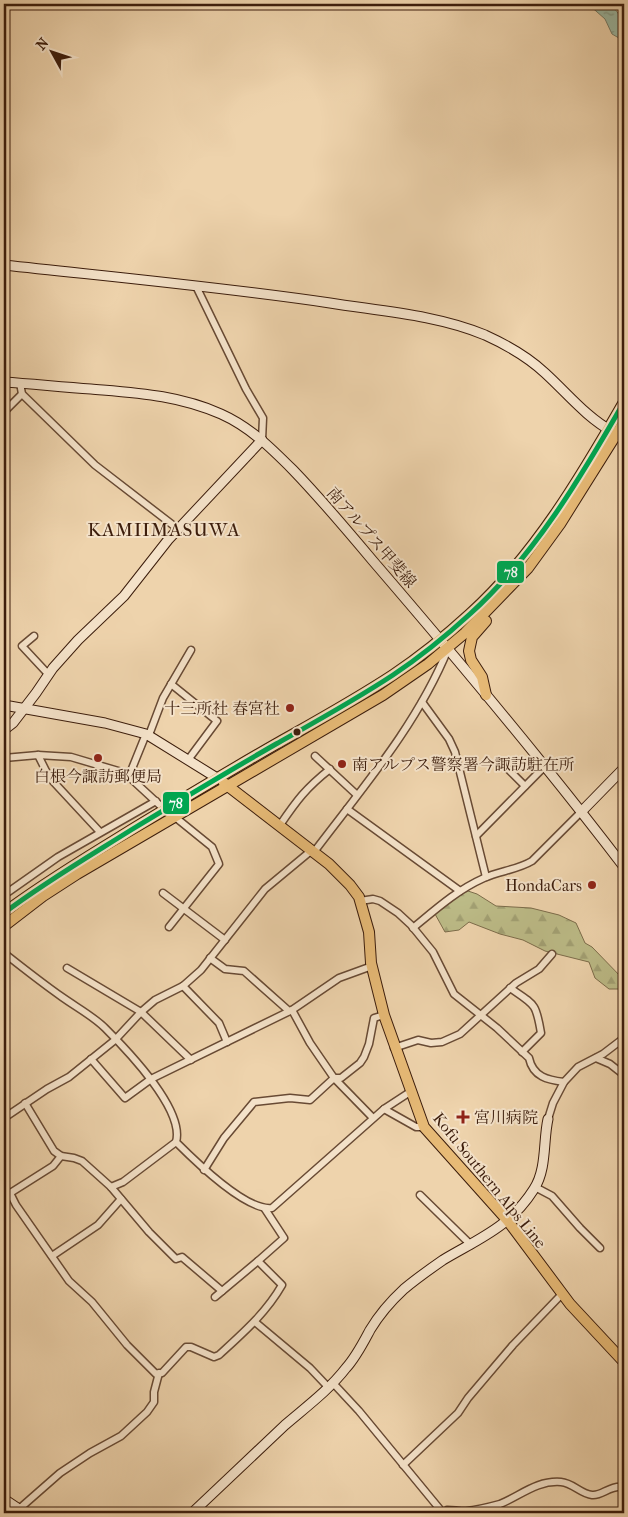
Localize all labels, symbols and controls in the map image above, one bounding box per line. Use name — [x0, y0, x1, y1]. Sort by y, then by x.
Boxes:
north arrow — [28, 28, 78, 78]
text: N — [32, 34, 53, 53]
street label: 南アルプス甲斐線 — [323, 483, 420, 591]
district label: KAMIIMASUWA — [87, 519, 241, 541]
line badge: 78 — [496, 560, 525, 584]
text: 78 — [503, 564, 518, 581]
place label: 十三所社 春宮社 — [165, 699, 280, 718]
marker: 十三所社 春宮社 — [284, 702, 296, 714]
unlabelled marker — [292, 727, 302, 737]
marker: 白根今諏訪郵便局 — [92, 752, 104, 764]
place label: 南アルプス警察署今諏訪駐在所 — [352, 755, 575, 774]
marker: 南アルプス警察署今諏訪駐在所 — [336, 758, 348, 770]
place label: 白根今諏訪郵便局 — [34, 767, 162, 786]
line badge: 78 — [162, 791, 190, 815]
text: 78 — [168, 795, 183, 812]
place label: HondaCars — [505, 876, 582, 895]
marker: HondaCars — [586, 879, 598, 891]
place label: 宮川病院 — [474, 1108, 538, 1127]
street label: Kofu Southern Alps Line — [429, 1109, 550, 1252]
marker: 宮川病院 — [456, 1110, 470, 1124]

